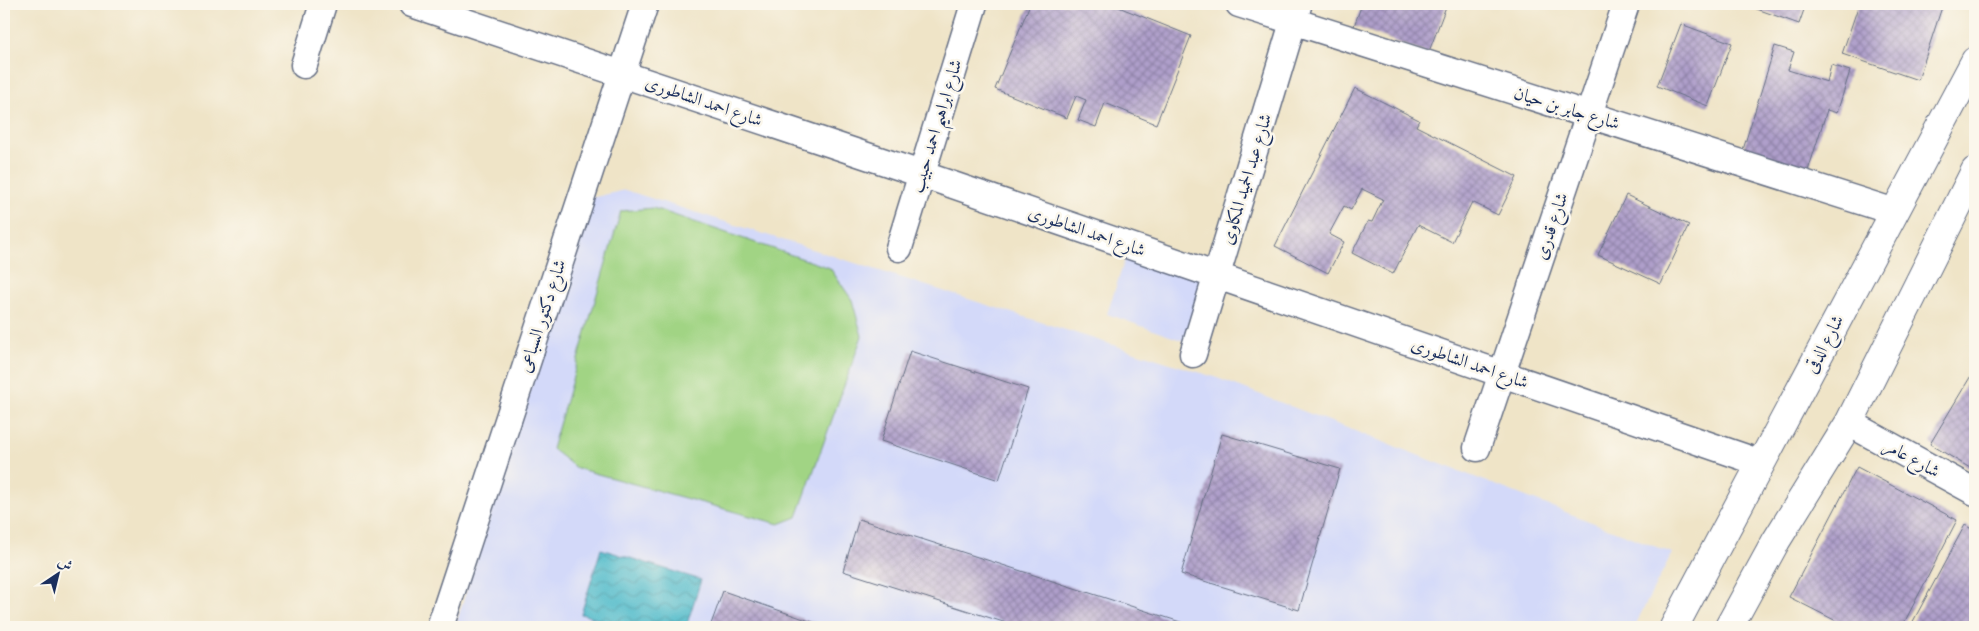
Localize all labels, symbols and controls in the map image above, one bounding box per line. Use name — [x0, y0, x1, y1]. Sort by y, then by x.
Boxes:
street label: شارع ابراهيم احمد حبيب — [904, 56, 973, 197]
street label: شارع احمد الشاطورى — [641, 70, 766, 135]
street label: شارع جابر بن حيان — [1510, 81, 1623, 138]
street label: شارع عبد الحميد المكاوى — [1215, 110, 1280, 248]
street label: شارع قدرى — [1528, 189, 1577, 264]
street label: شارع احمد الشاطورى — [1024, 200, 1149, 265]
street label: شارع دكتور السباعى — [512, 256, 574, 377]
street label: شارع الدقى — [1799, 311, 1852, 379]
street label: شارع احمد الشاطورى — [1407, 332, 1532, 397]
street label: شارع عامر — [1878, 433, 1944, 486]
north arrow — [32, 548, 82, 598]
text: ش — [54, 552, 76, 576]

